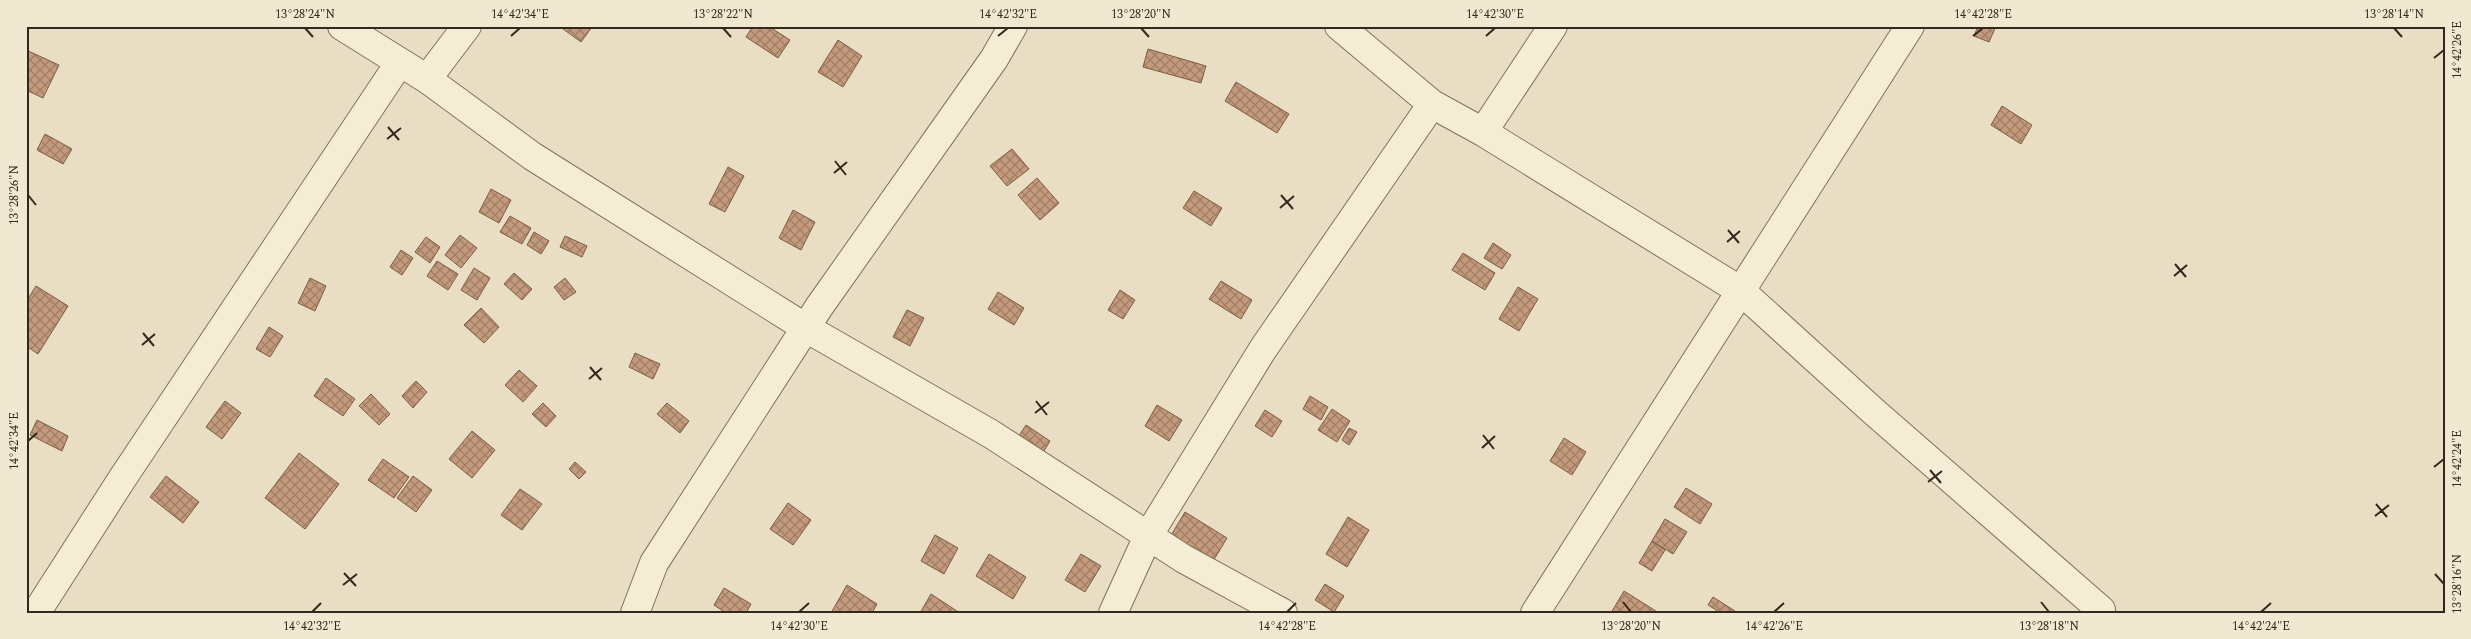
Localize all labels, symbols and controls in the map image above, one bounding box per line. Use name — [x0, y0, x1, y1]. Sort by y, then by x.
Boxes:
text: 13°28'24"N — [275, 5, 335, 24]
text: 14°42'34"E — [491, 5, 549, 24]
text: 13°28'22"N — [693, 5, 753, 24]
text: 14°42'32"E — [979, 5, 1037, 24]
text: 13°28'20"N — [1111, 5, 1171, 24]
text: 14°42'30"E — [1466, 5, 1524, 24]
text: 14°42'28"E — [1954, 5, 2012, 24]
text: 13°28'14"N — [2364, 5, 2424, 24]
text: 14°42'26"E — [2448, 21, 2467, 79]
text: 13°28'26"N — [5, 165, 24, 225]
text: 14°42'34"E — [5, 412, 24, 470]
text: 14°42'24"E — [2448, 430, 2467, 488]
text: 13°28'16"N — [2448, 554, 2467, 614]
text: 14°42'32"E — [283, 617, 341, 636]
text: 14°42'30"E — [770, 617, 828, 636]
text: 14°42'28"E — [1258, 617, 1316, 636]
text: 13°28'20"N — [1601, 617, 1661, 636]
text: 14°42'26"E — [1745, 617, 1803, 636]
text: 13°28'18"N — [2019, 617, 2079, 636]
text: 14°42'24"E — [2232, 617, 2290, 636]

